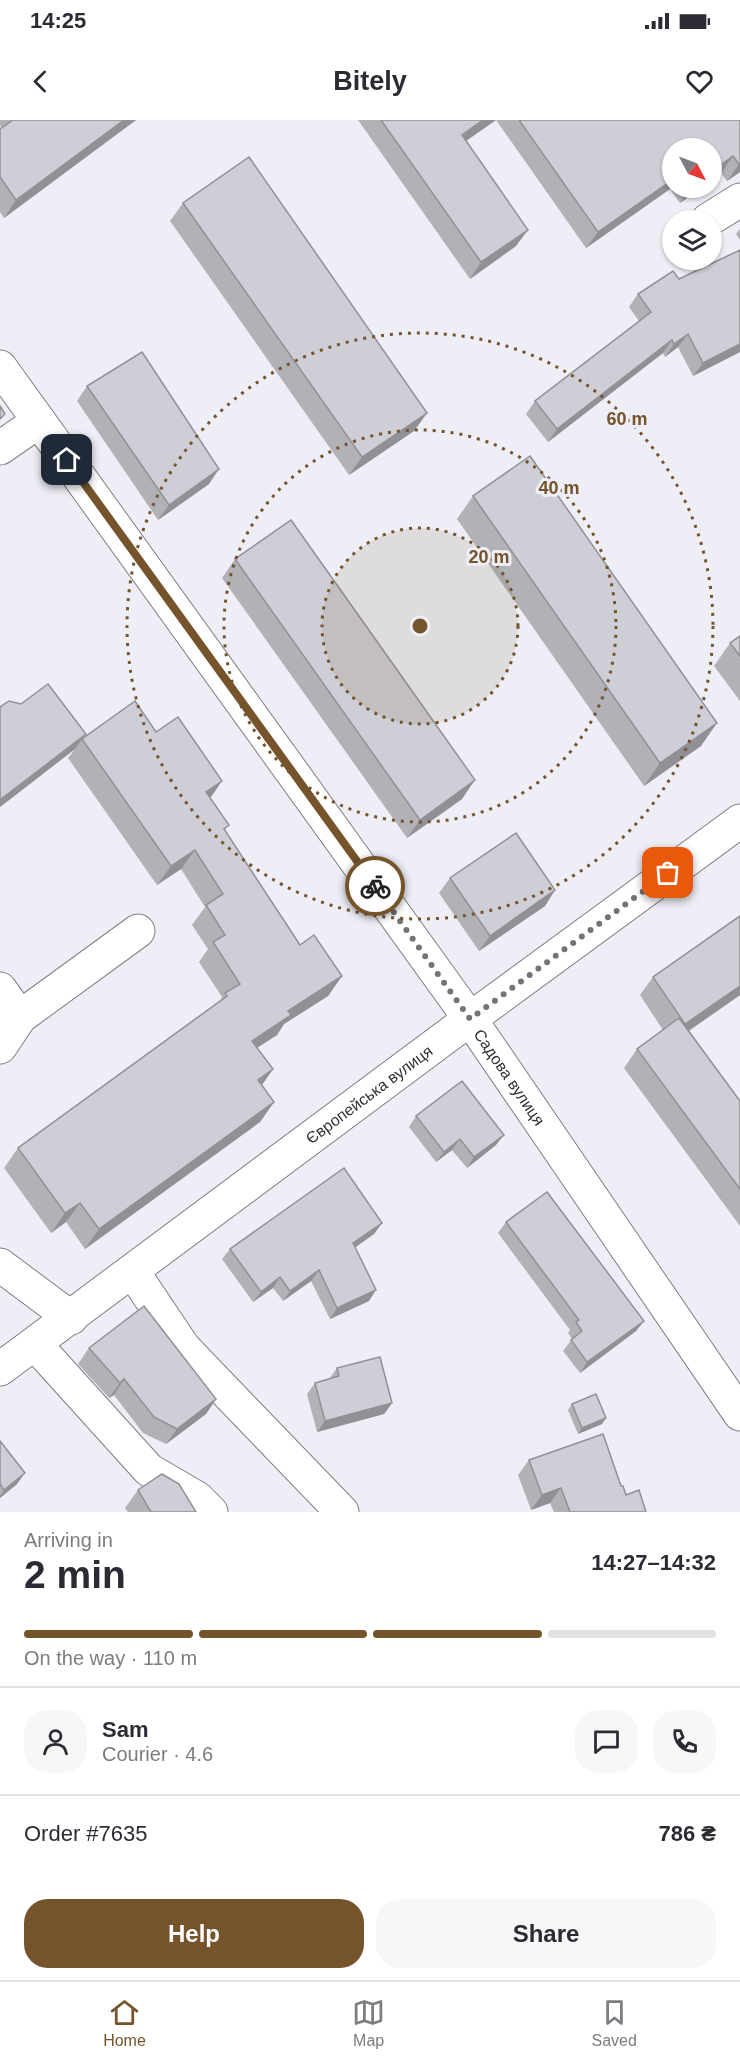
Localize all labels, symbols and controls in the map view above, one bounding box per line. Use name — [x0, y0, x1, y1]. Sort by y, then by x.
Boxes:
text: 14:25 — [30, 8, 86, 33]
icon: back — [24, 65, 57, 98]
icon: heart — [683, 65, 716, 98]
text: Bitely — [333, 66, 407, 96]
north arrow — [662, 138, 722, 198]
map controls — [662, 138, 722, 270]
button: layers — [662, 210, 722, 270]
text: 60 m — [606, 409, 648, 429]
pin — [41, 434, 92, 485]
icon: home — [50, 443, 83, 476]
text: 40 m — [538, 478, 580, 498]
text: 20 m — [468, 547, 510, 567]
centre of rings — [410, 616, 430, 636]
pin — [642, 847, 693, 898]
courier — [345, 856, 405, 916]
icon: bag — [651, 856, 684, 889]
icon: bike — [359, 870, 392, 903]
street label: Садова вулиця — [470, 1026, 548, 1129]
street label: Європейська вулиця — [303, 1042, 436, 1147]
text: Arriving in — [24, 1529, 113, 1551]
text: 14:27–14:32 — [591, 1550, 716, 1575]
text: 2 min — [24, 1553, 126, 1596]
text: On the way · 110 m — [24, 1647, 197, 1669]
button: person — [24, 1710, 87, 1773]
button: chat — [575, 1710, 638, 1773]
button: phone — [653, 1710, 716, 1773]
text: Sam — [102, 1717, 148, 1742]
text: Courier · 4.6 — [102, 1743, 213, 1765]
text: Order #7635 — [24, 1821, 148, 1846]
text: 786 ₴ — [659, 1821, 716, 1846]
button: Help — [24, 1899, 364, 1968]
button: Share — [376, 1899, 716, 1968]
tab: Home — [103, 1996, 146, 2050]
tab: Map — [352, 1996, 385, 2050]
tab: Saved — [591, 1996, 637, 2050]

